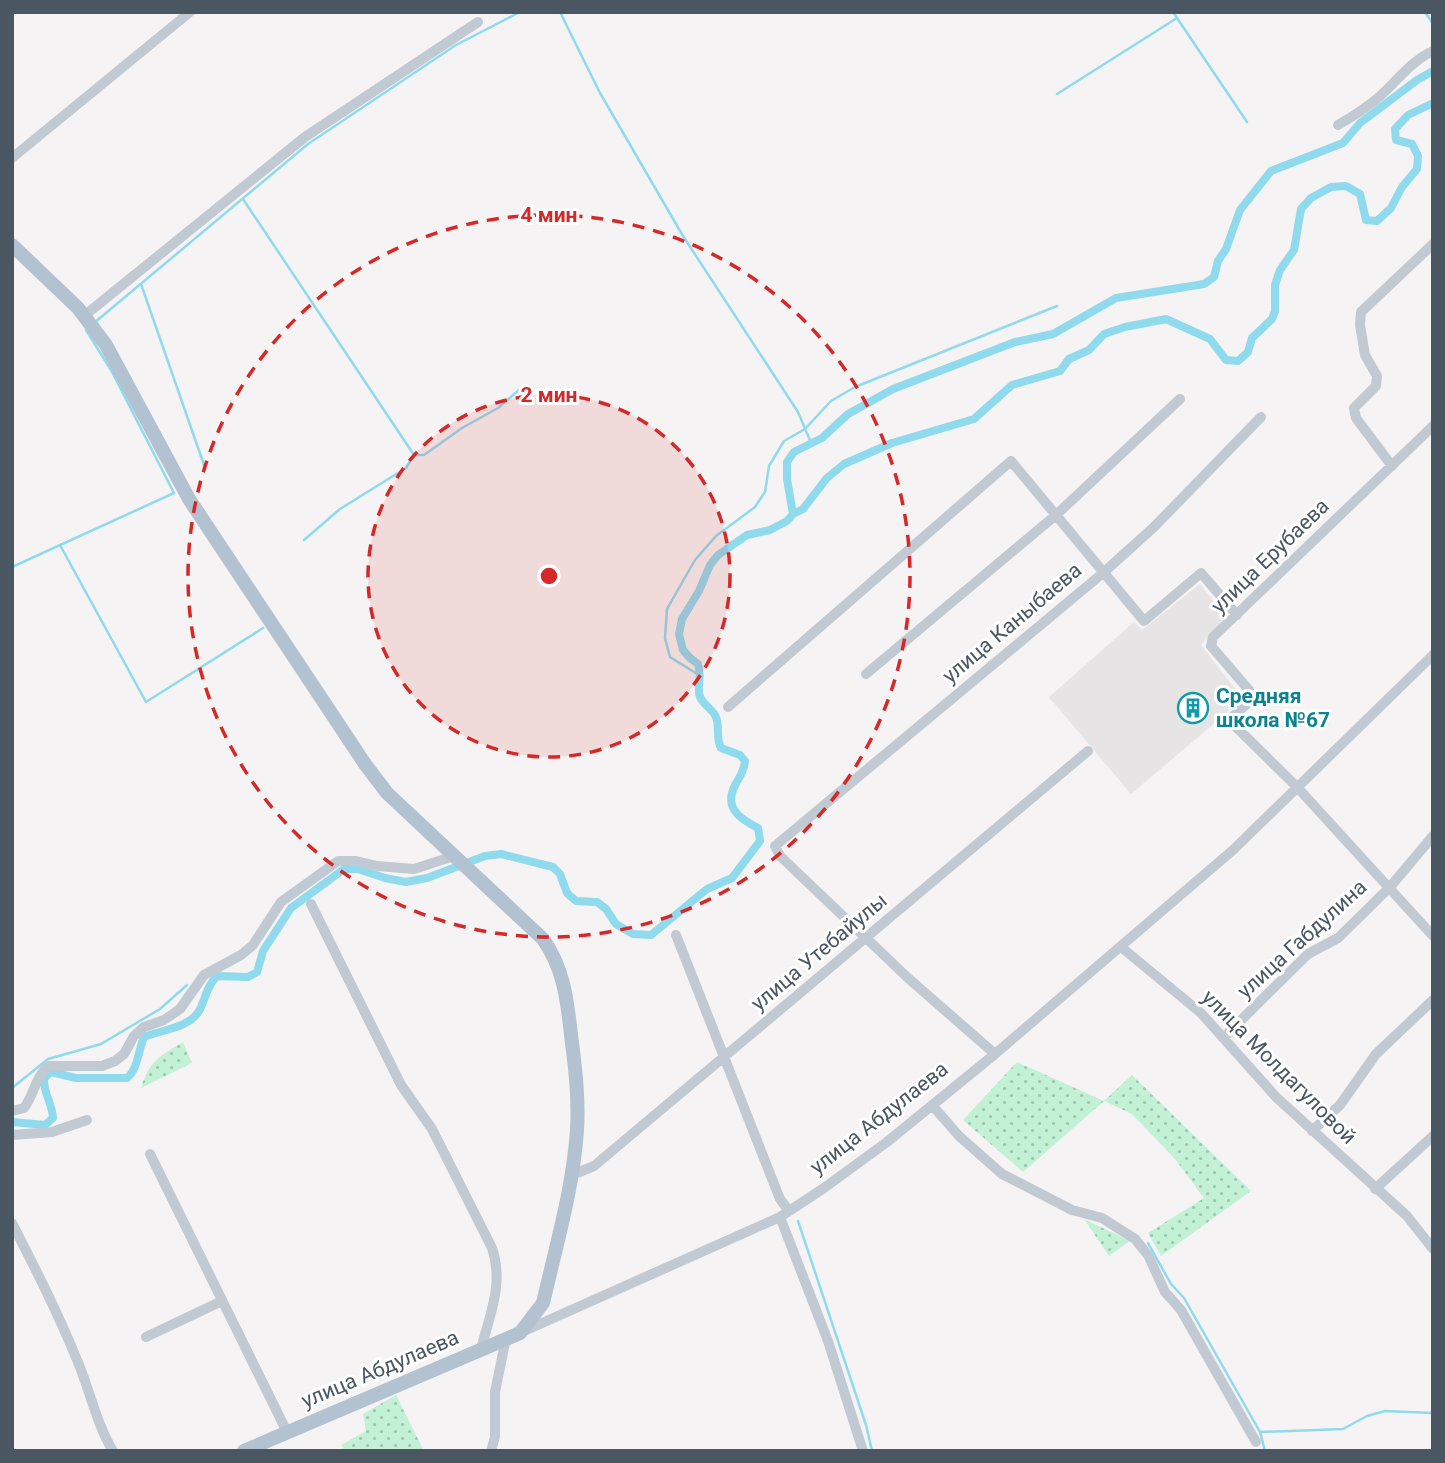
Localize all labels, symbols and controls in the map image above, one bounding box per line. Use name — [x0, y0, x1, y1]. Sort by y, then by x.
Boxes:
text: 4 мин — [521, 203, 578, 227]
text: 2 мин — [521, 383, 578, 407]
street label: улица Ерубаева — [1206, 494, 1334, 618]
street label: улица Каныбаева — [938, 558, 1086, 688]
centre of rings — [537, 564, 561, 588]
place label: Средняя школа №67 — [1216, 684, 1330, 732]
building icon: Средняя школа №67 — [1176, 691, 1210, 725]
street label: улица Габдулина — [1233, 875, 1371, 1003]
street label: улица Утебайулы — [746, 888, 892, 1016]
street label: улица Молдагуловой — [1197, 985, 1361, 1149]
street label: улица Абдулаева — [805, 1057, 953, 1179]
street label: улица Абдулаева — [298, 1325, 462, 1413]

